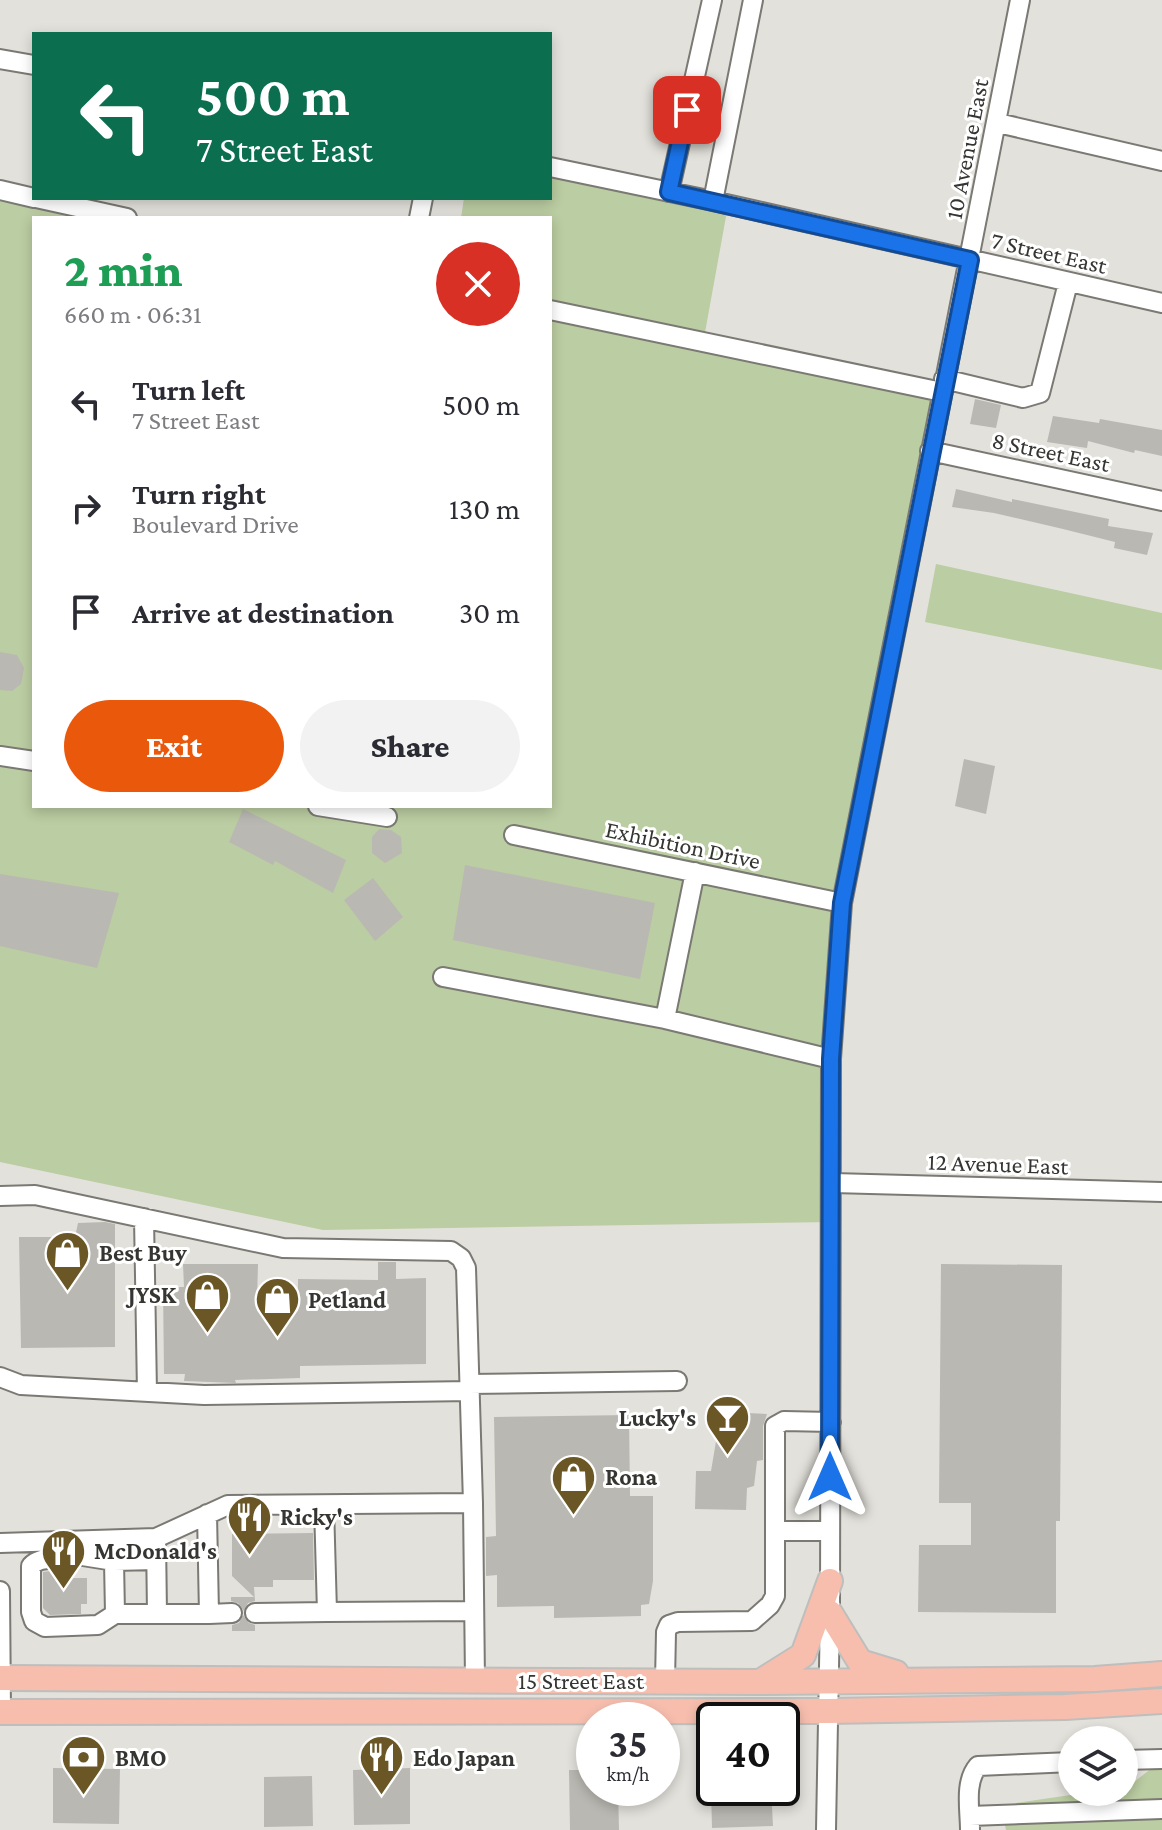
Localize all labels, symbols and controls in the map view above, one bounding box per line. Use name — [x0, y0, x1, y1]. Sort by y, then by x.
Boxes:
icon: left — [64, 64, 168, 168]
text: 500 m — [196, 65, 350, 127]
street label: 10 Avenue East — [940, 75, 994, 222]
pin — [653, 76, 721, 144]
icon: arrive — [665, 88, 709, 132]
text: 7 Street East — [196, 130, 373, 170]
street label: 7 Street East — [989, 226, 1111, 279]
button: close — [436, 242, 520, 326]
text: 2 min — [64, 243, 183, 296]
text: 660 m · 06:31 — [64, 300, 202, 329]
text: Turn left — [132, 373, 245, 406]
icon: left — [64, 382, 108, 426]
text: 500 m — [442, 388, 520, 421]
text: 7 Street East — [132, 406, 260, 435]
street label: 8 Street East — [990, 426, 1113, 477]
text: Turn right — [132, 477, 266, 510]
icon: right — [64, 486, 108, 530]
text: 130 m — [449, 492, 520, 525]
text: Boulevard Drive — [132, 510, 299, 539]
icon: arrive — [64, 590, 108, 634]
text: Arrive at destination — [132, 596, 394, 629]
text: 30 m — [459, 596, 520, 629]
button: Exit — [64, 700, 284, 792]
button: Share — [300, 700, 520, 792]
street label: Exhibition Drive — [603, 815, 763, 874]
street label: 12 Avenue East — [927, 1148, 1070, 1179]
shop icon: Best Buy — [44, 1229, 92, 1292]
place label: Best Buy — [99, 1239, 187, 1266]
shop icon: JYSK — [183, 1271, 231, 1334]
shop icon: Petland — [253, 1276, 301, 1339]
place label: JYSK — [125, 1281, 177, 1308]
place label: Petland — [308, 1286, 386, 1313]
bar icon: Lucky's — [703, 1394, 751, 1457]
place label: Lucky's — [619, 1404, 696, 1431]
position arrow — [788, 1435, 872, 1519]
shop icon: Rona — [550, 1453, 598, 1516]
place label: Rona — [605, 1463, 658, 1490]
restaurant icon: Ricky's — [225, 1493, 273, 1556]
place label: Ricky's — [280, 1503, 353, 1530]
restaurant icon: McDonald's — [39, 1527, 87, 1590]
place label: McDonald's — [94, 1537, 217, 1564]
street label: 15 Street East — [518, 1667, 645, 1694]
speed limit sign: 40 — [696, 1702, 800, 1806]
text: 35 — [608, 1721, 648, 1766]
map controls — [1058, 1726, 1138, 1806]
button: layers — [1058, 1726, 1138, 1806]
bank icon: BMO — [60, 1734, 108, 1797]
restaurant icon: Edo Japan — [358, 1734, 406, 1797]
place label: BMO — [115, 1744, 167, 1771]
place label: Edo Japan — [413, 1744, 515, 1771]
text: km/h — [606, 1763, 650, 1785]

